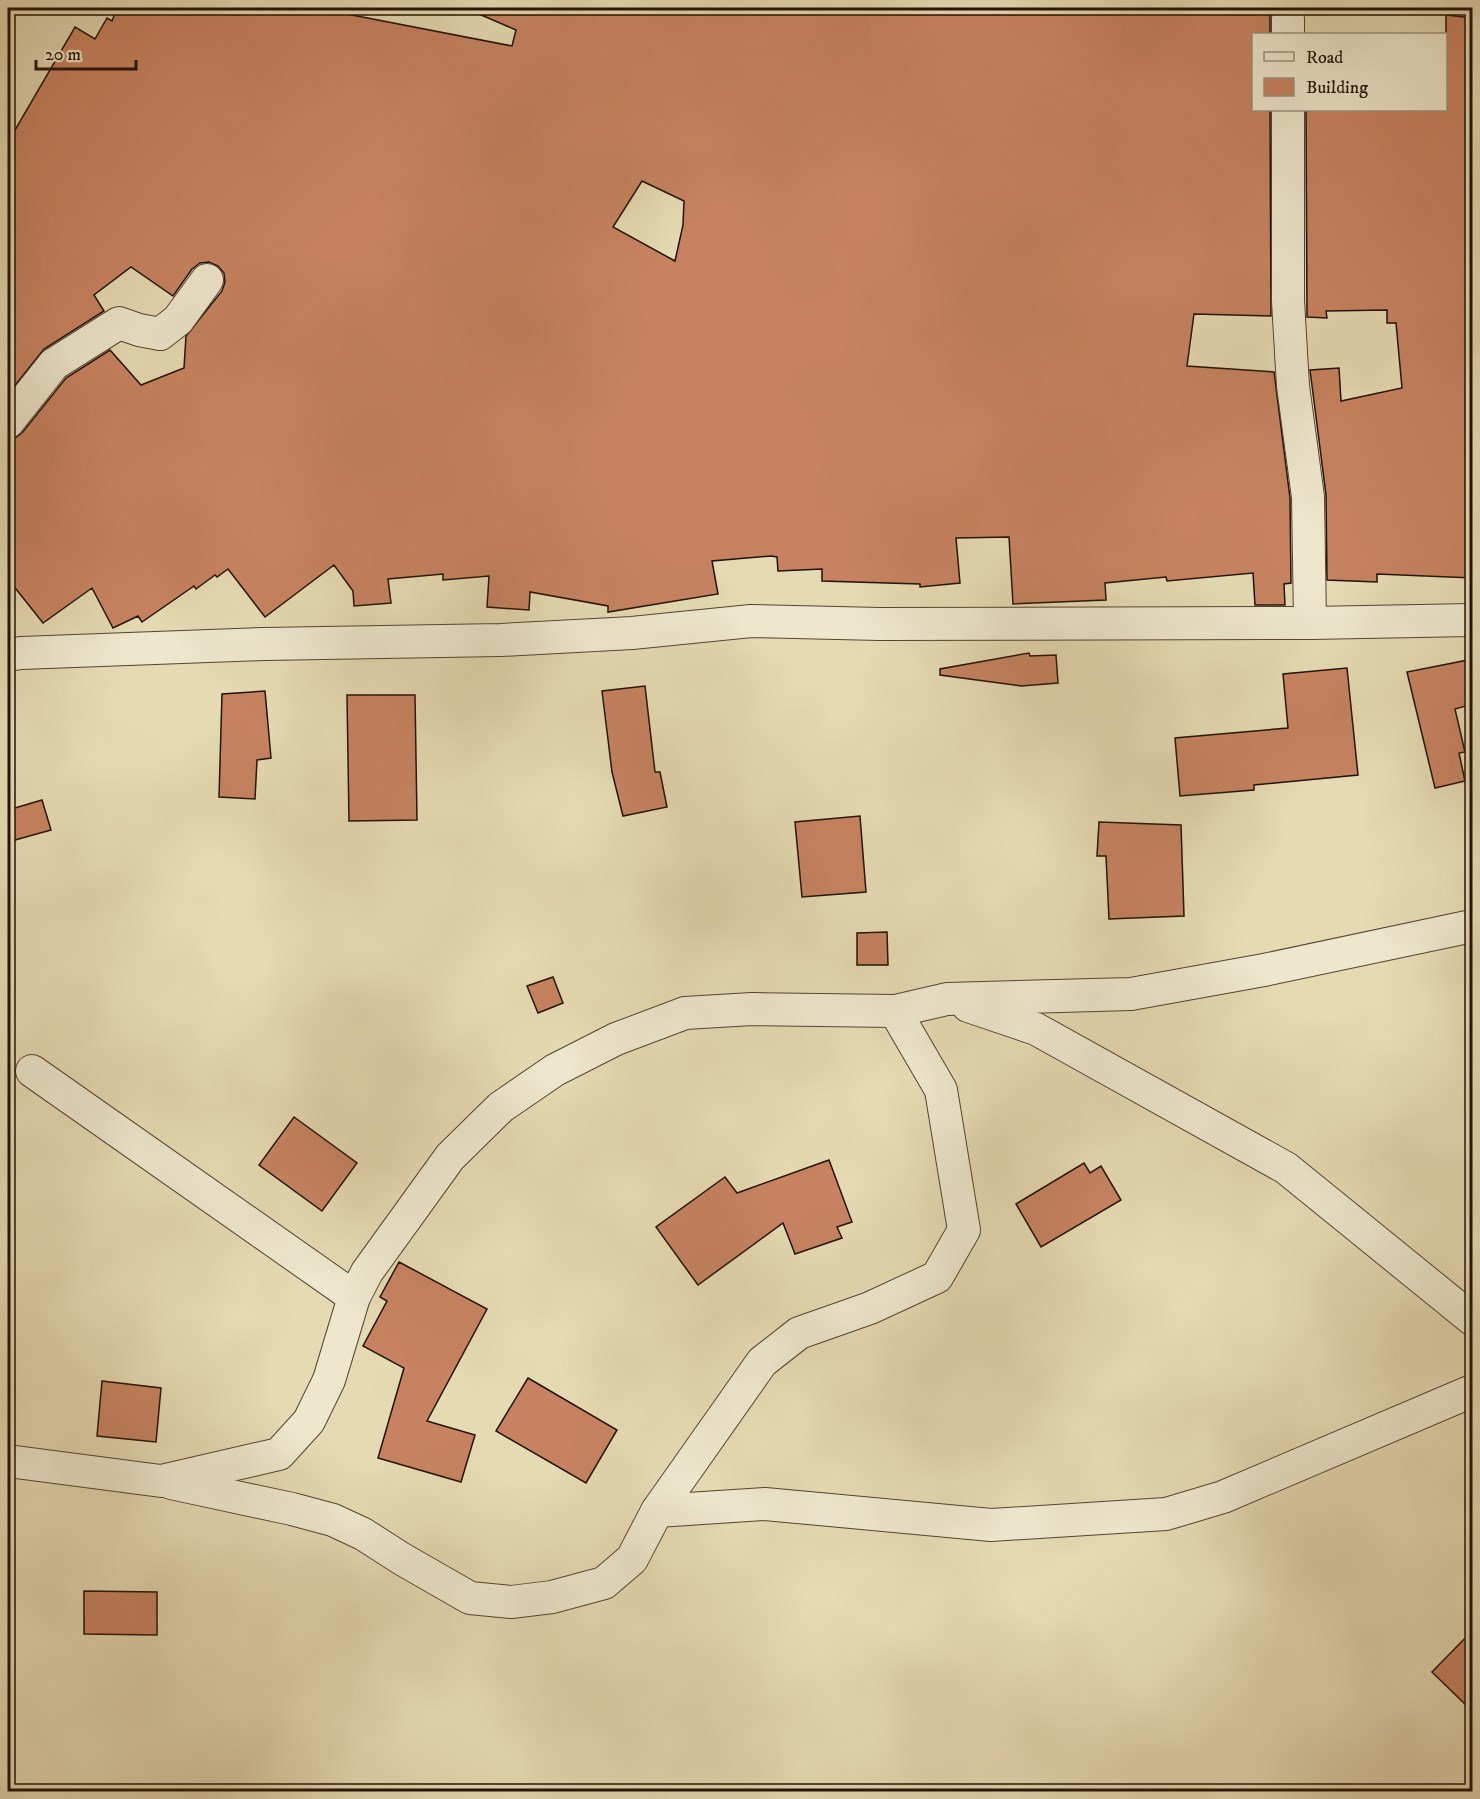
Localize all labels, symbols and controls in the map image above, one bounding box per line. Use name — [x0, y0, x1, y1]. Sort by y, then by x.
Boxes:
scale bar — [36, 33, 136, 71]
legend — [1252, 33, 1447, 111]
text: 20 m — [45, 44, 81, 66]
text: Road — [1306, 47, 1343, 69]
text: Building — [1306, 77, 1368, 99]

